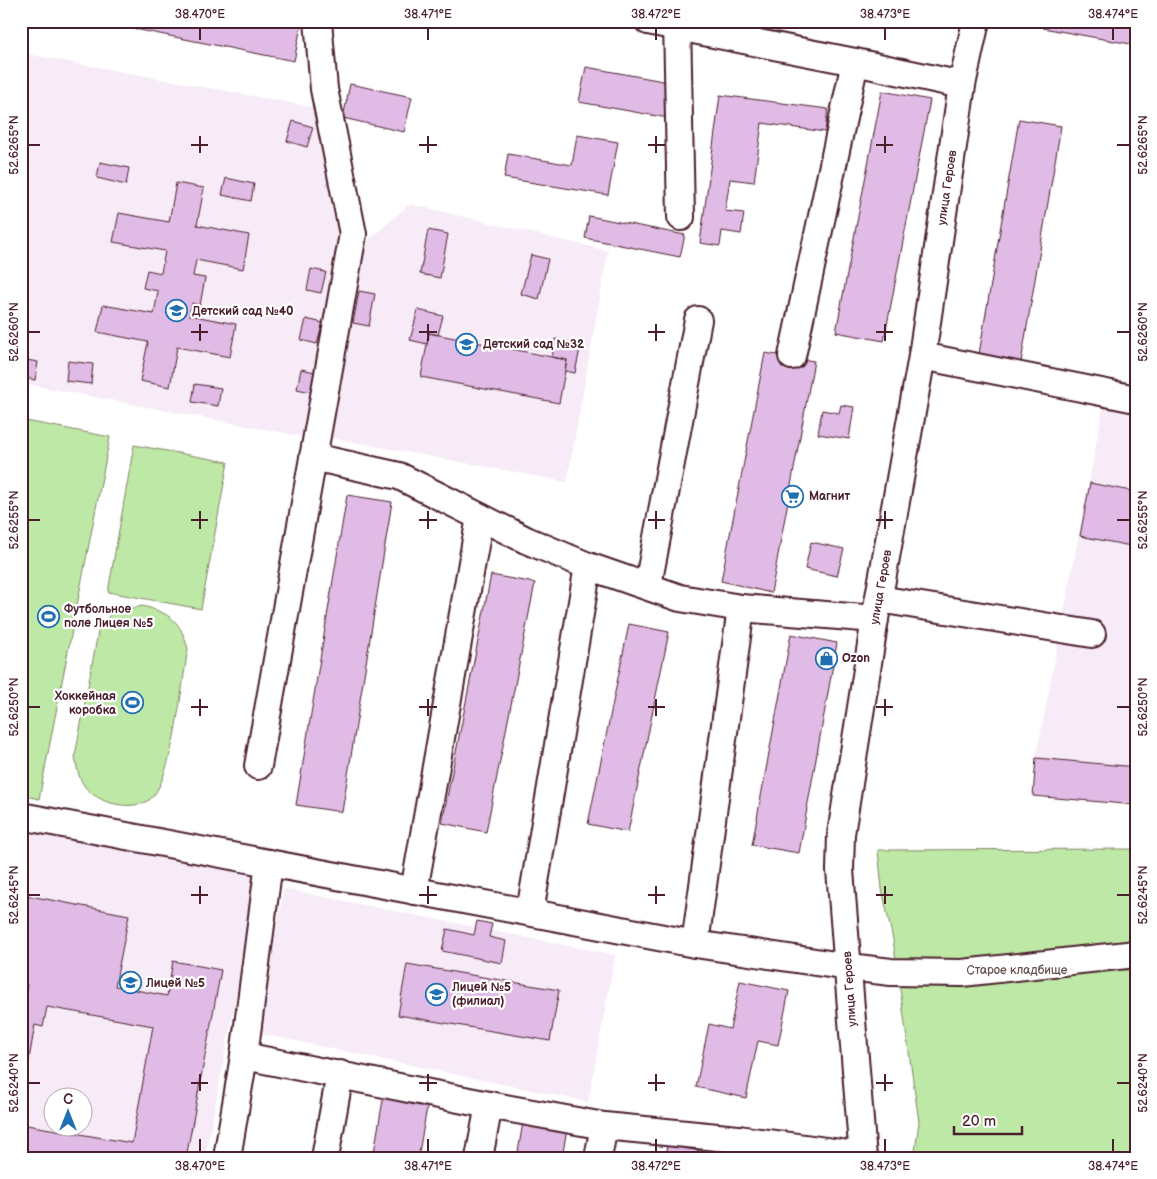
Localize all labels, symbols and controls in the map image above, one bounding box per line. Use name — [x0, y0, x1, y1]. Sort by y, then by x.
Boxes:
text: 38.470°E — [175, 7, 225, 22]
text: 38.471°E — [404, 7, 452, 22]
text: 38.472°E — [631, 7, 681, 22]
text: 38.473°E — [860, 7, 910, 22]
text: 38.474°E — [1088, 7, 1138, 22]
text: 52.6265°N — [7, 115, 22, 175]
text: 52.6265°N — [1136, 115, 1151, 175]
street label: улица Героев — [934, 148, 960, 226]
school or university icon: Детский сад №40 — [164, 299, 188, 323]
text: 52.6260°N — [7, 302, 22, 362]
text: 52.6260°N — [1136, 302, 1151, 362]
place label: Детский сад №40 — [192, 304, 293, 319]
school or university icon: Детский сад №32 — [455, 332, 479, 356]
place label: Детский сад №32 — [483, 337, 585, 352]
supermarket icon: Магнит — [781, 484, 805, 508]
place label: Магнит — [809, 489, 851, 504]
text: 52.6255°N — [7, 491, 22, 549]
text: 52.6255°N — [1136, 491, 1151, 549]
street label: улица Героев — [867, 548, 895, 626]
place label: Футбольное поле Лицея №5 — [64, 602, 153, 631]
sports icon: Футбольное поле Лицея №5 — [36, 604, 60, 628]
shop icon: Ozon — [814, 646, 838, 670]
place label: Ozon — [842, 651, 870, 666]
text: 52.6250°N — [7, 677, 22, 737]
text: 52.6250°N — [1136, 677, 1151, 737]
place label: Хоккейная коробка — [54, 689, 117, 718]
sports icon: Хоккейная коробка — [120, 691, 144, 715]
text: 52.6245°N — [7, 865, 22, 925]
text: 52.6245°N — [1136, 865, 1151, 925]
street label: улица Героев — [840, 950, 860, 1027]
park label: Старое кладбище — [967, 963, 1068, 978]
school or university icon: Лицей №5 — [118, 971, 142, 995]
place label: Лицей №5 — [145, 976, 205, 991]
place label: Лицей №5 (филиал) — [451, 980, 511, 1009]
school or university icon: Лицей №5 (филиал) — [424, 982, 448, 1006]
text: 52.6240°N — [7, 1053, 22, 1113]
text: 52.6240°N — [1136, 1053, 1151, 1113]
north arrow — [42, 1086, 92, 1136]
text: С — [63, 1091, 73, 1108]
scale bar — [954, 1104, 1022, 1136]
text: 20 m — [962, 1112, 996, 1131]
text: 38.470°E — [175, 1159, 225, 1174]
text: 38.471°E — [404, 1159, 452, 1174]
text: 38.472°E — [631, 1159, 681, 1174]
text: 38.473°E — [860, 1159, 910, 1174]
text: 38.474°E — [1088, 1159, 1138, 1174]

